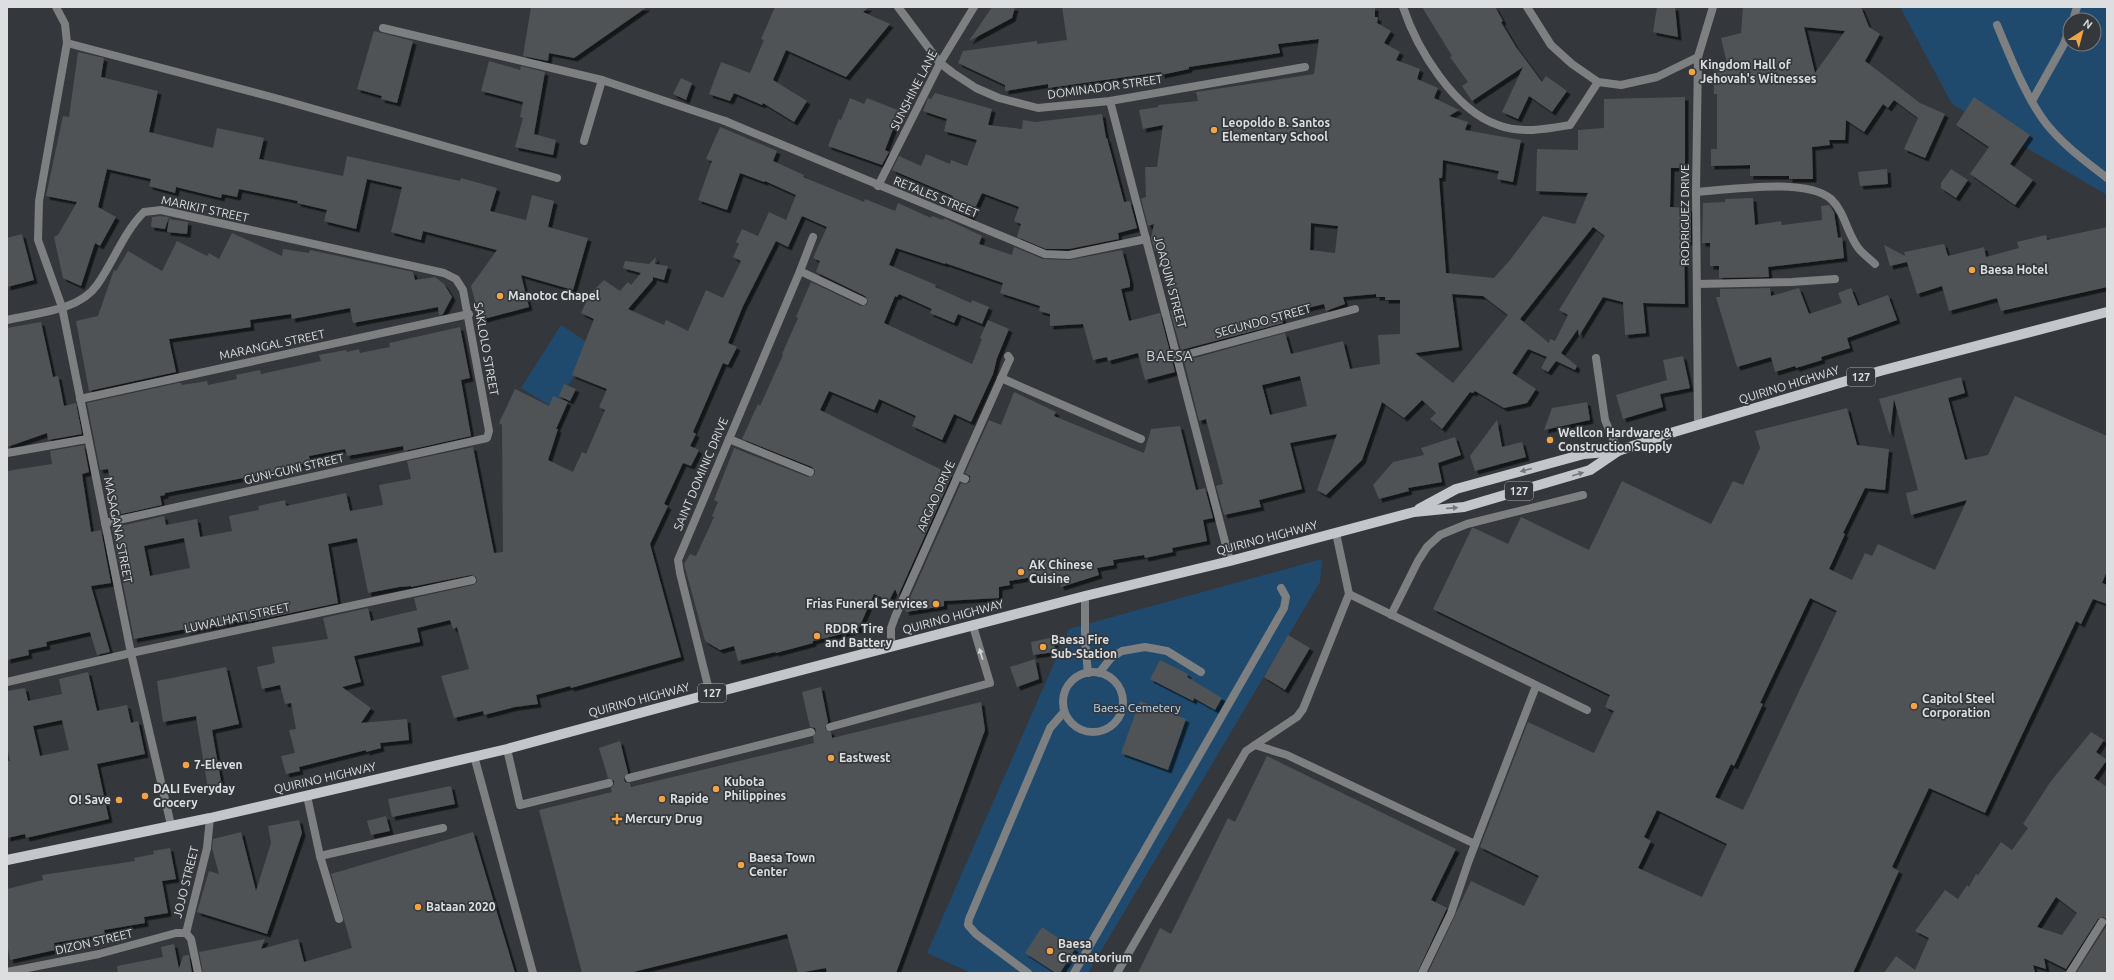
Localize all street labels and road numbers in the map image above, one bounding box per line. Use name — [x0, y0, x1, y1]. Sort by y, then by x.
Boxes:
street label: SUNSHINE LANE — [888, 47, 940, 132]
street label: DOMINADOR STREET — [1046, 72, 1164, 101]
street label: RODRIGUEZ DRIVE — [1678, 164, 1691, 266]
street label: RETALES STREET — [892, 174, 981, 220]
street label: MARIKIT STREET — [160, 193, 250, 224]
street label: JOAQUIN STREET — [1152, 234, 1189, 330]
street label: SAKLOLO STREET — [472, 301, 501, 397]
street label: SEGUNDO STREET — [1214, 301, 1313, 340]
street label: MARANGAL STREET — [218, 327, 326, 362]
street label: QUIRINO HIGHWAY — [1737, 363, 1841, 406]
road number: 127 — [1847, 368, 1875, 386]
street label: SAINT DOMINIC DRIVE — [671, 415, 730, 532]
street label: GUNI-GUNI STREET — [243, 451, 346, 486]
street label: ARGAO DRIVE — [914, 458, 957, 533]
street label: MASAGANA STREET — [102, 476, 135, 584]
road number: 127 — [1505, 482, 1533, 500]
street label: QUIRINO HIGHWAY — [1215, 518, 1319, 557]
street label: QUIRINO HIGHWAY — [901, 597, 1005, 636]
street label: LUWALHATI STREET — [183, 600, 291, 635]
street label: QUIRINO HIGHWAY — [587, 680, 691, 719]
road number: 127 — [698, 684, 726, 702]
street label: QUIRINO HIGHWAY — [273, 759, 377, 796]
street label: JOJO STREET — [170, 844, 201, 919]
street label: DIZON STREET — [54, 926, 134, 957]

